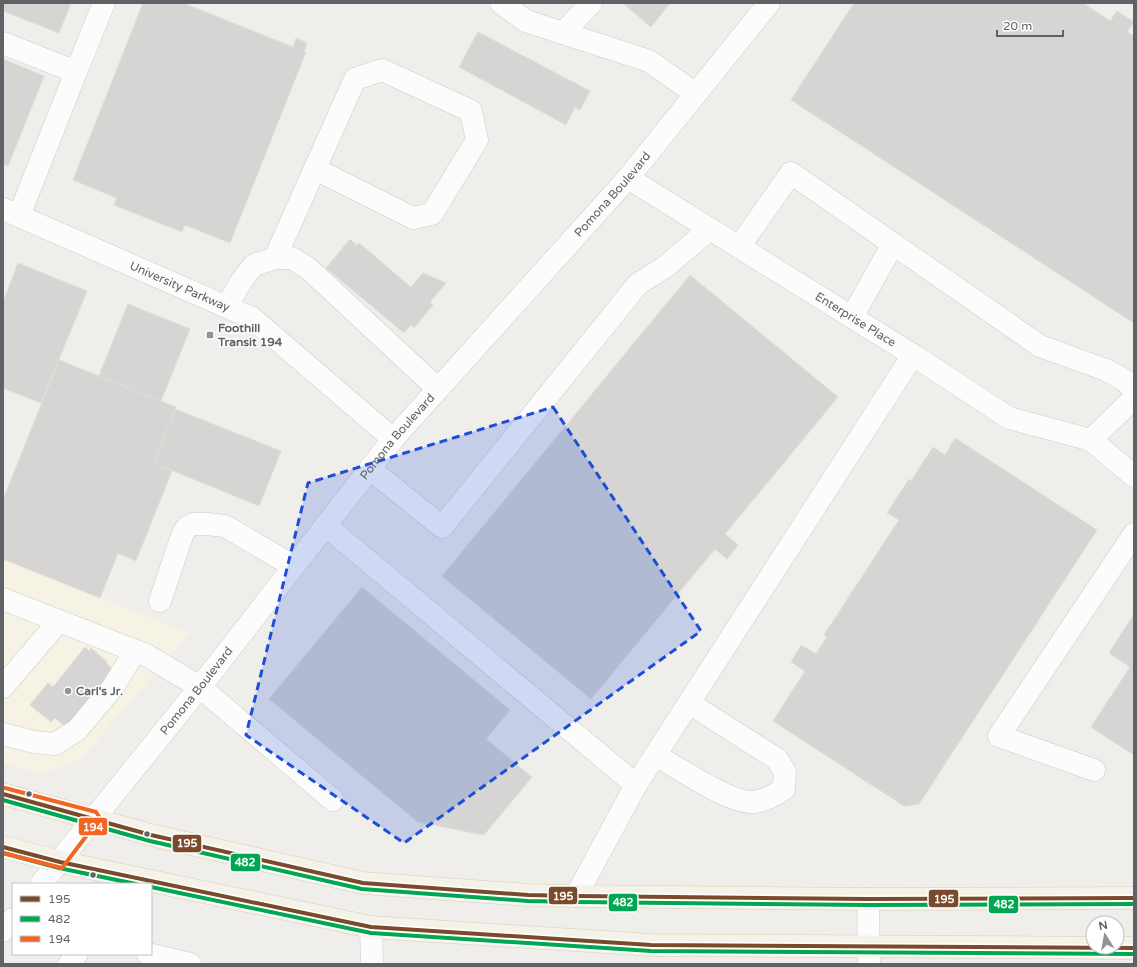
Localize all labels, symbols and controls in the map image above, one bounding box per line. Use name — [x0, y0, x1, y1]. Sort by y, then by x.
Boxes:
scale bar — [997, 12, 1063, 38]
text: 20 m — [1003, 19, 1032, 33]
street label: Pomona Boulevard — [571, 149, 653, 240]
street label: University Parkway — [128, 258, 233, 315]
street label: Enterprise Place — [813, 289, 899, 350]
place label: Foothill Transit 194 — [217, 321, 283, 349]
marker: Foothill Transit 194 — [205, 330, 215, 340]
street label: Pomona Boulevard — [357, 391, 438, 482]
street label: Pomona Boulevard — [157, 644, 236, 738]
place label: Carl's Jr. — [76, 684, 123, 698]
marker: Carl's Jr. — [63, 686, 73, 696]
unlabelled marker — [24, 789, 34, 799]
line badge: 194 — [78, 817, 108, 836]
text: 194 — [83, 821, 103, 834]
unlabelled marker — [142, 829, 152, 839]
line badge: 195 — [172, 834, 202, 853]
text: 195 — [177, 837, 197, 850]
line badge: 482 — [230, 853, 261, 872]
text: 482 — [235, 856, 255, 869]
unlabelled marker — [88, 870, 98, 880]
legend — [12, 883, 152, 955]
line badge: 195 — [548, 886, 578, 905]
line badge: 195 — [928, 889, 959, 908]
text: 195 — [553, 890, 573, 903]
text: 195 — [48, 892, 71, 906]
line badge: 482 — [608, 893, 638, 912]
text: 195 — [934, 893, 954, 906]
line badge: 482 — [988, 895, 1019, 914]
text: 482 — [613, 896, 633, 909]
text: 482 — [994, 898, 1014, 911]
text: 482 — [48, 912, 71, 926]
north arrow — [1085, 915, 1125, 955]
text: N — [1098, 918, 1109, 933]
text: 194 — [48, 932, 71, 946]

